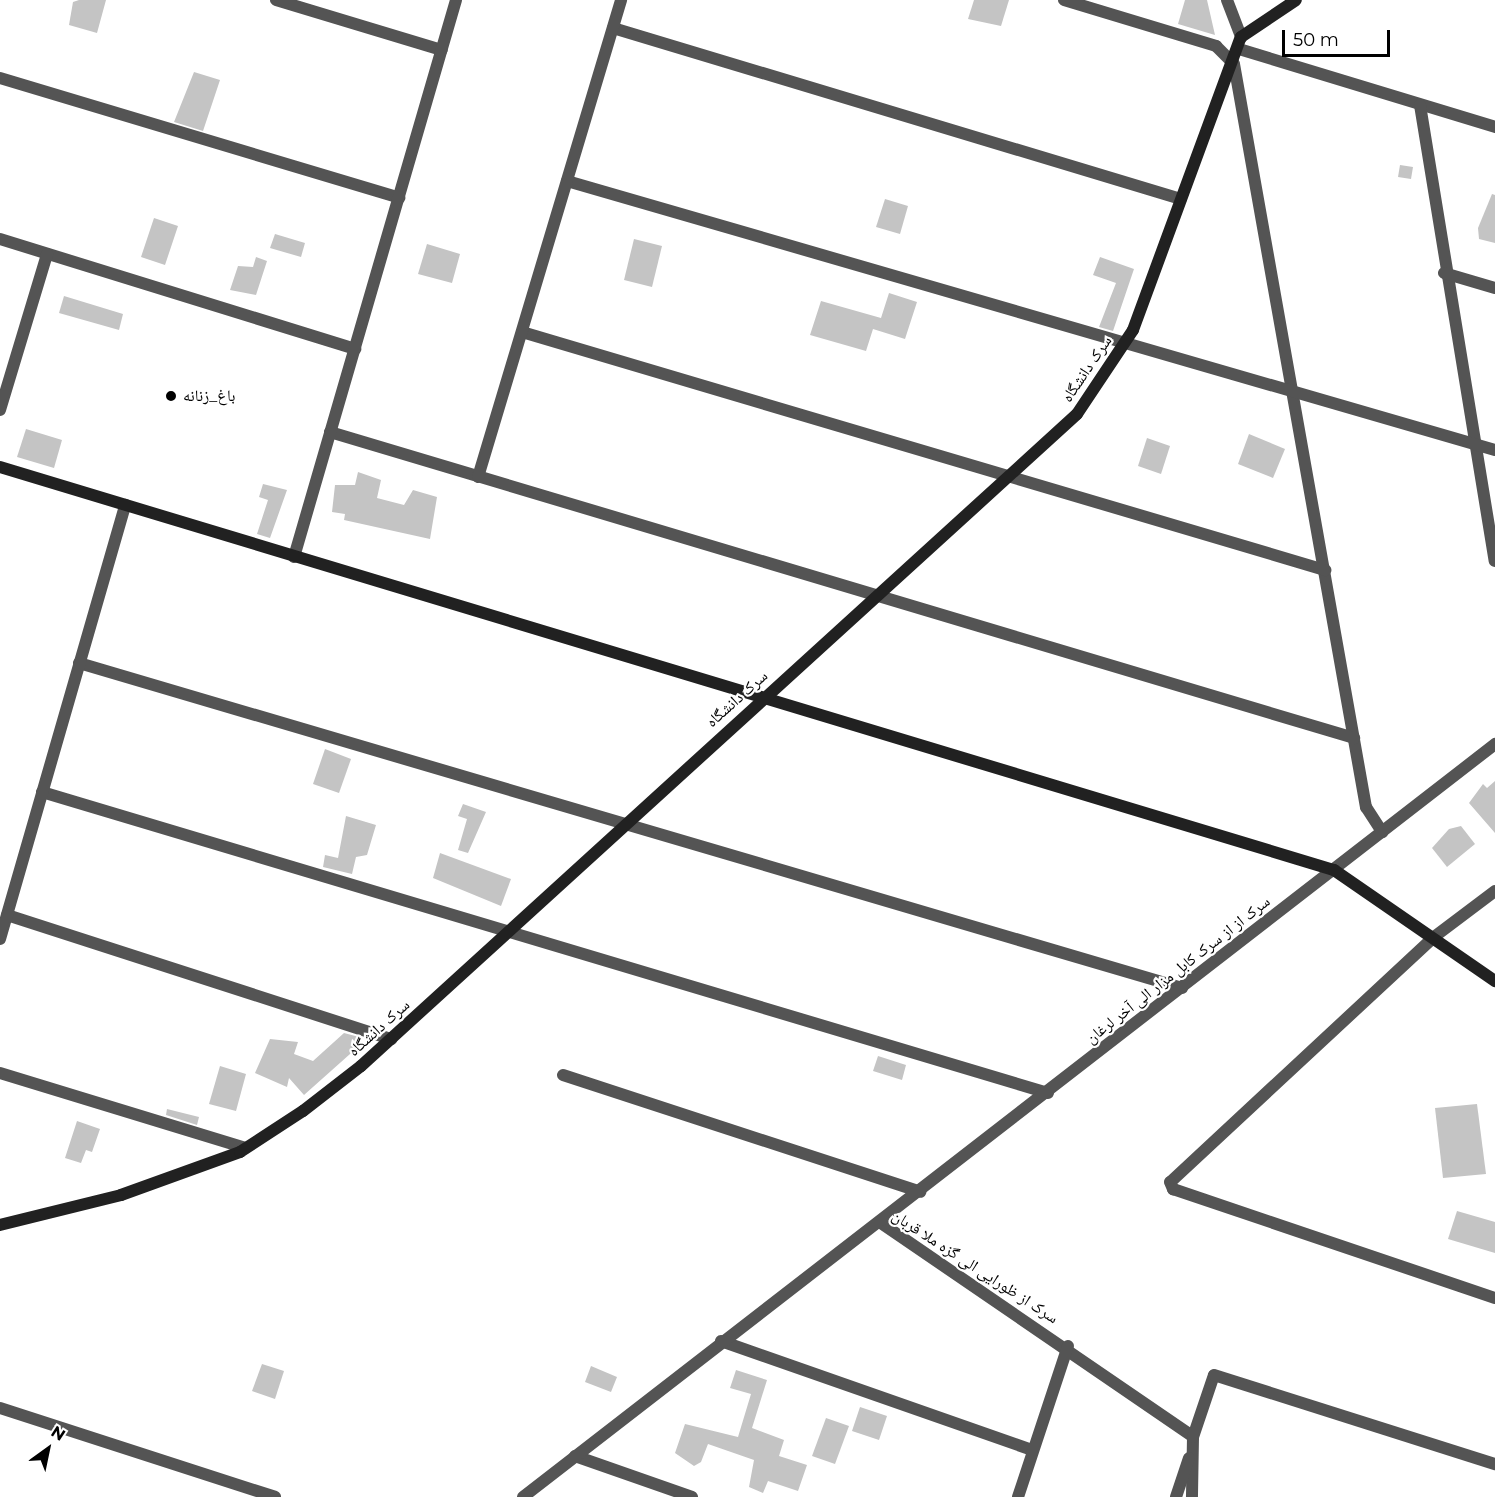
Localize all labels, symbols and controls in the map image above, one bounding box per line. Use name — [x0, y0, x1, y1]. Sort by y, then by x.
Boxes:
scale bar — [1285, 18, 1393, 56]
text: 50 m — [1293, 29, 1339, 51]
street label: سرک دانشگاه — [1058, 332, 1116, 406]
place label: باغ_زنانه — [183, 386, 235, 406]
marker: باغ_زنانه — [164, 389, 178, 403]
street label: سرک دانشگاه — [702, 666, 772, 732]
street label: سرک از از سرک کابل مزار الی آخر لرغان — [1082, 892, 1274, 1048]
street label: سرک دانشگاه — [344, 995, 414, 1061]
street label: سرک از ظورایی الی گزه ملا قربان — [888, 1206, 1062, 1328]
north arrow — [18, 1419, 78, 1479]
text: N — [47, 1422, 69, 1445]

